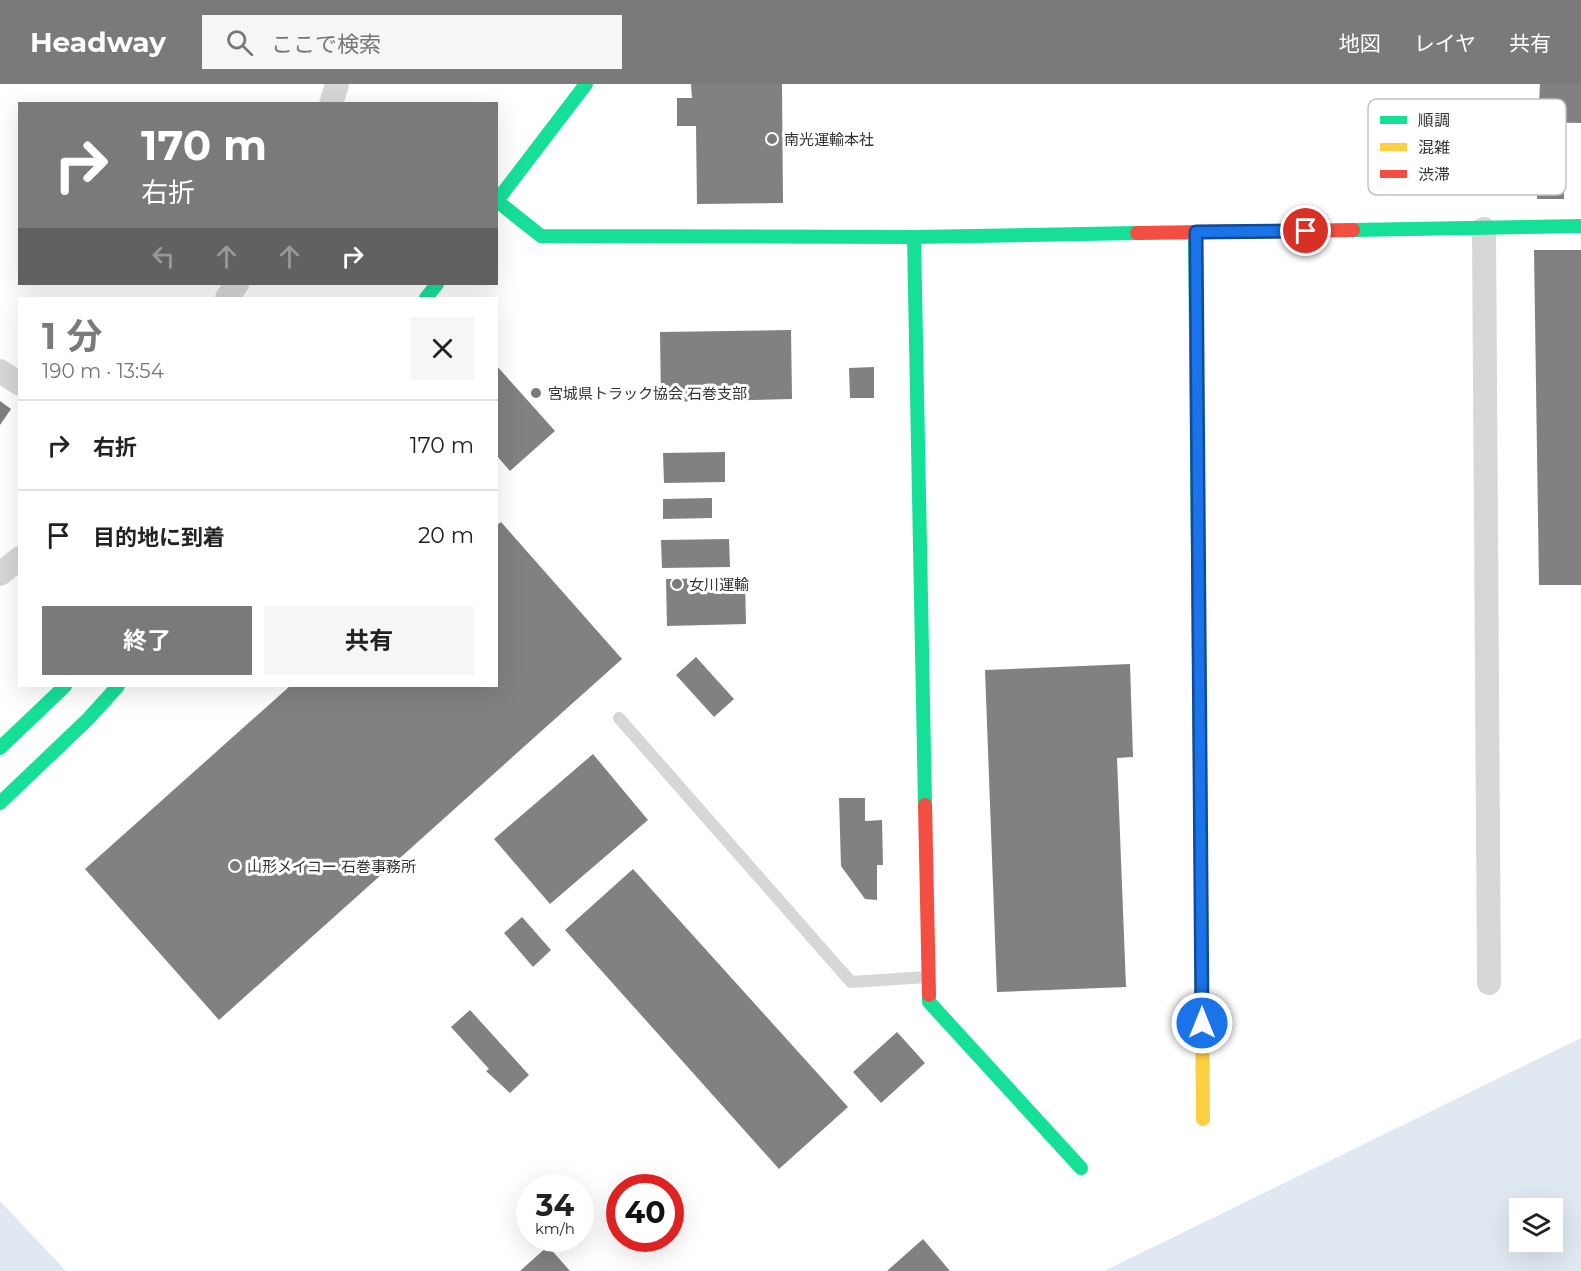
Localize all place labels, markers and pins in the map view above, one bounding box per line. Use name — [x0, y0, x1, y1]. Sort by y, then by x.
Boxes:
place label: 南光運輸本社 — [784, 130, 874, 149]
marker: 南光運輸本社 — [765, 132, 779, 146]
pin — [1280, 205, 1331, 256]
place label: 宮城県トラック協会 石巻支部 — [548, 384, 747, 403]
marker: 宮城県トラック協会 石巻支部 — [529, 386, 543, 400]
place label: 女川運輸 — [689, 575, 749, 594]
marker: 女川運輸 — [670, 577, 684, 591]
place label: 山形メイコー 石巻事務所 — [247, 857, 416, 876]
marker: 山形メイコー 石巻事務所 — [228, 859, 242, 873]

